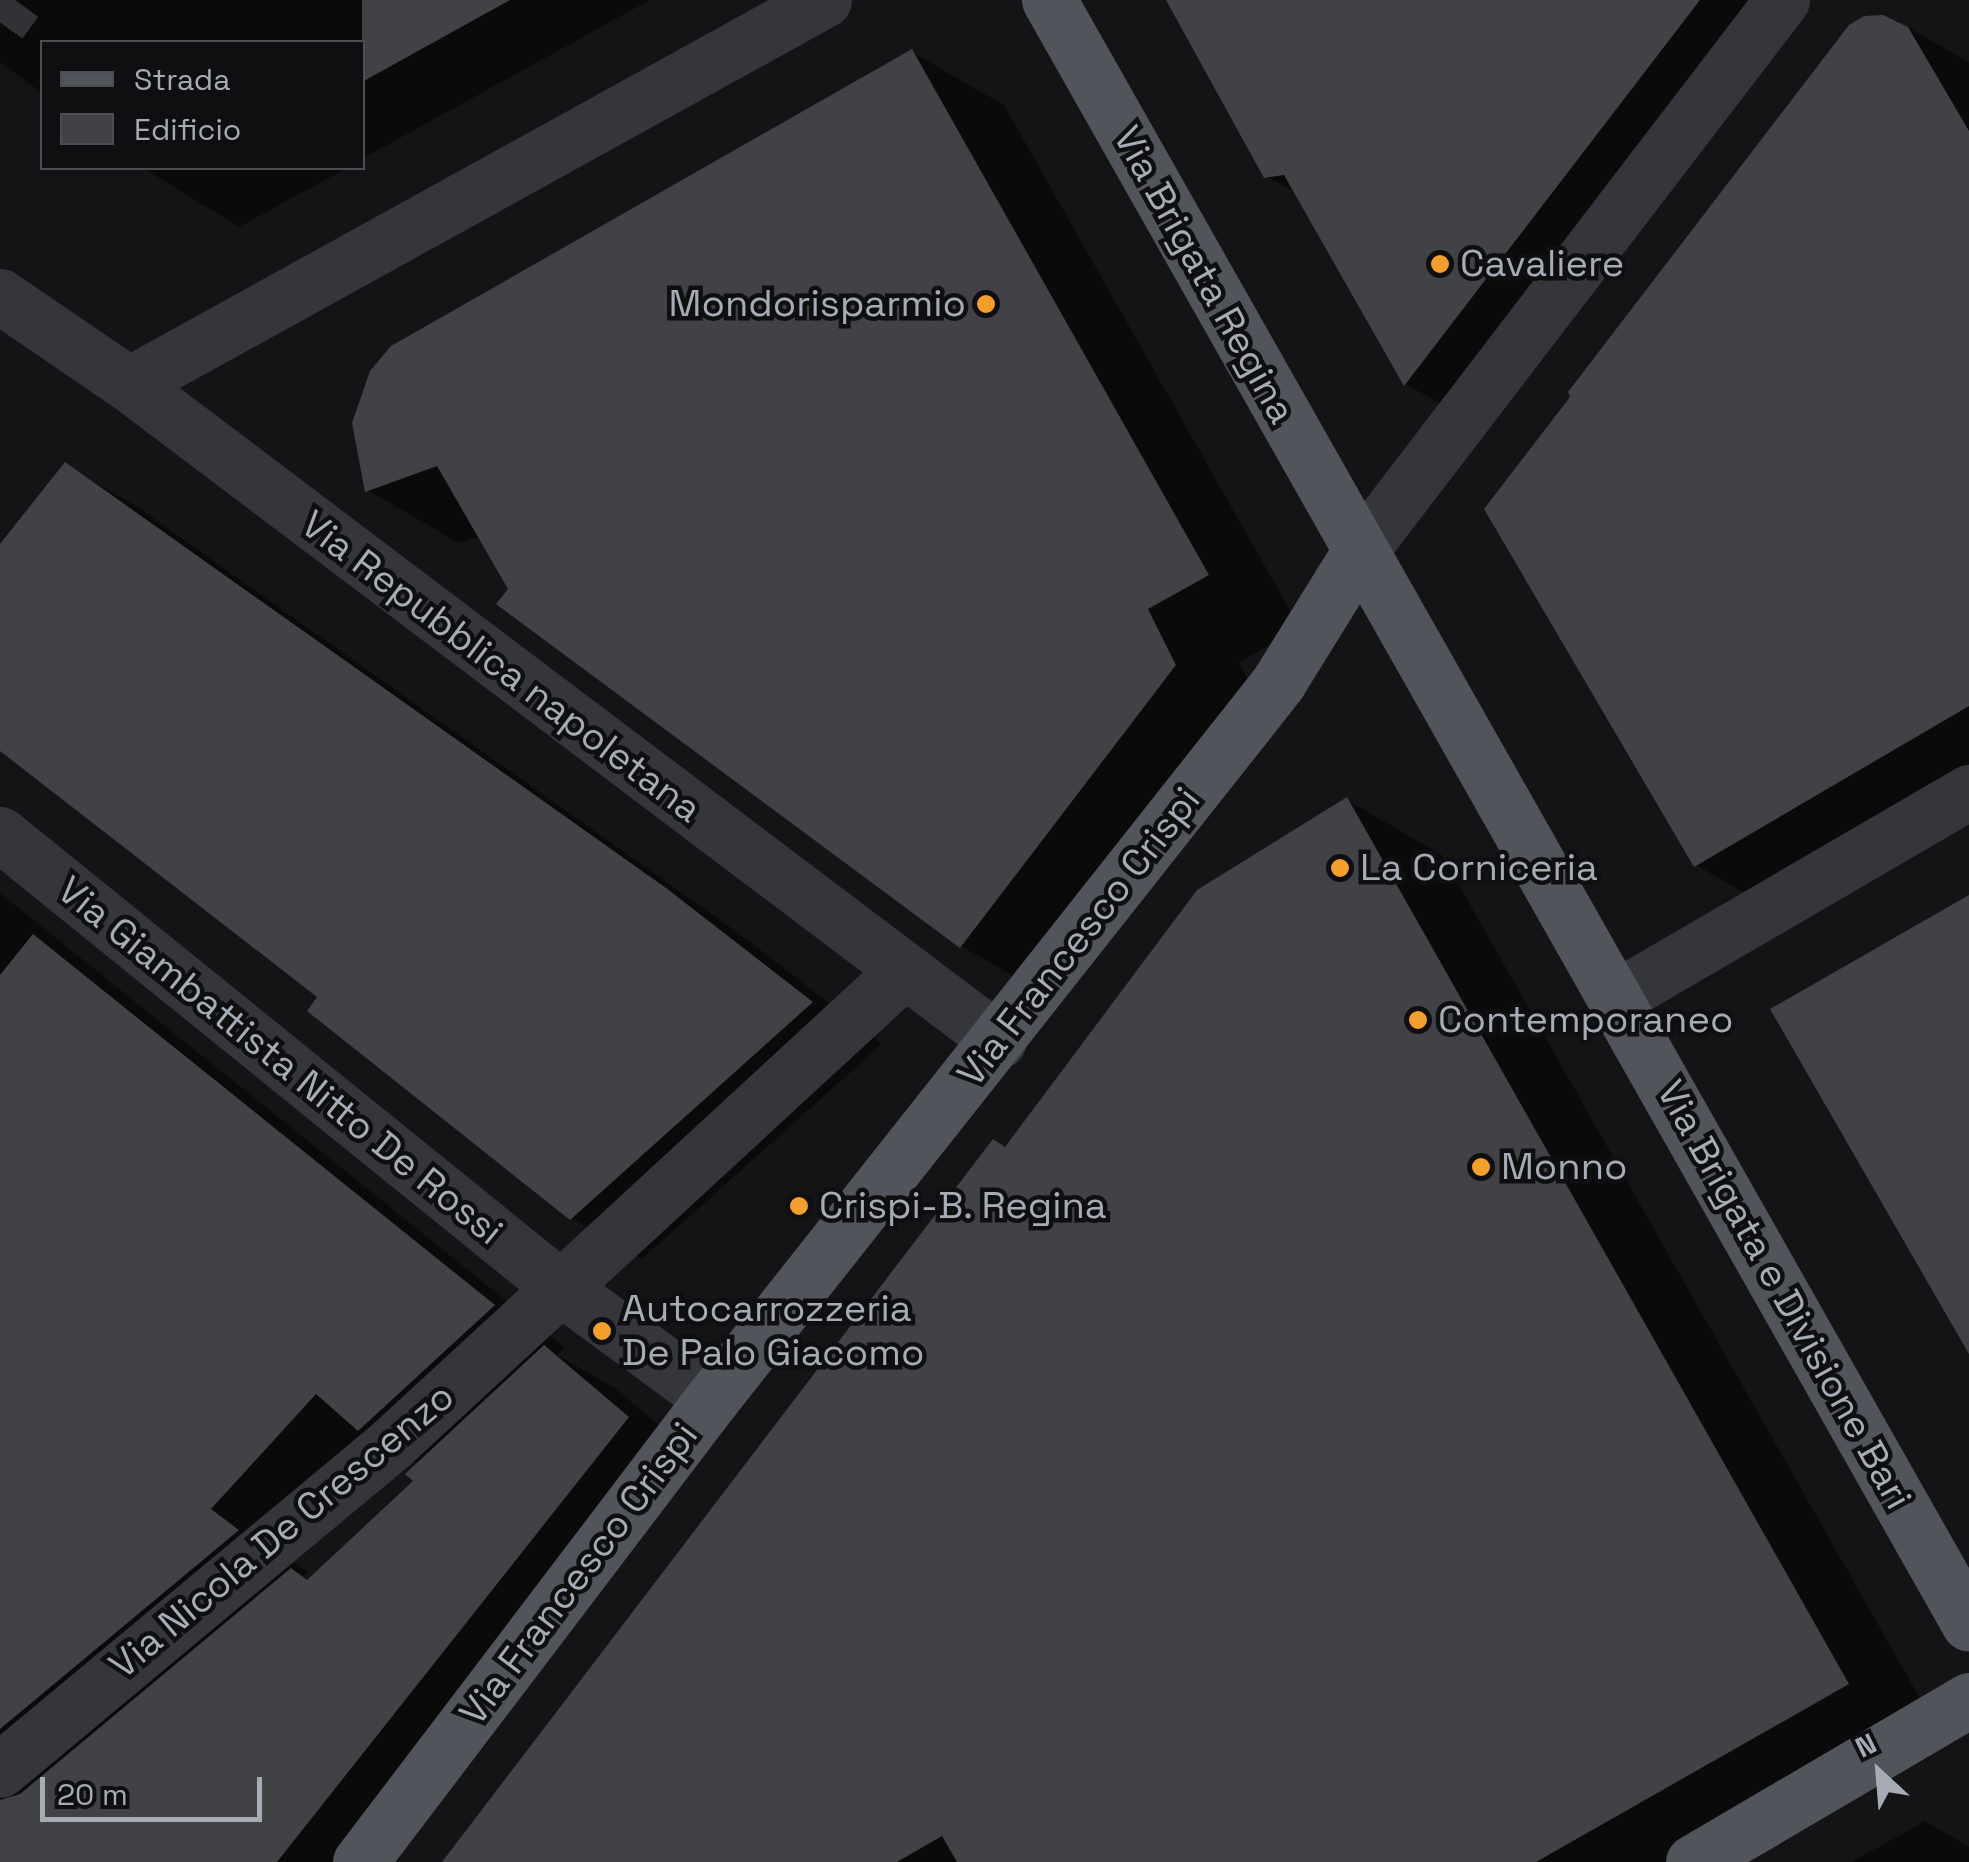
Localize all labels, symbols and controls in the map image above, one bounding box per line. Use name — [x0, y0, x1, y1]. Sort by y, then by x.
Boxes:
legend — [40, 40, 365, 170]
text: Strada — [134, 60, 230, 99]
text: Edificio — [134, 110, 241, 149]
street label: Via Brigata Regina — [1103, 119, 1305, 431]
place label: Cavaliere — [1460, 241, 1624, 287]
marker: Cavaliere — [1429, 253, 1451, 275]
place label: Mondorisparmio — [669, 281, 966, 327]
marker: Mondorisparmio — [975, 293, 997, 315]
street label: Via Repubblica napoletana — [292, 502, 710, 832]
street label: Via Francesco Crispi — [948, 778, 1210, 1096]
place label: La Corniceria — [1360, 845, 1598, 891]
marker: La Corniceria — [1329, 857, 1351, 879]
street label: Via Giambattista Nitto De Rossi — [48, 867, 512, 1255]
place label: Contemporaneo — [1438, 997, 1733, 1043]
marker: Contemporaneo — [1407, 1009, 1429, 1031]
street label: Via Brigata e Divisione Bari — [1647, 1073, 1921, 1517]
place label: Monno — [1501, 1144, 1627, 1190]
marker: Monno — [1470, 1156, 1492, 1178]
place label: Crispi-B. Regina — [819, 1183, 1108, 1229]
marker: Crispi-B. Regina — [788, 1195, 810, 1217]
place label: Autocarrozzeria De Palo Giacomo — [622, 1286, 924, 1376]
marker: Autocarrozzeria De Palo Giacomo — [591, 1320, 613, 1342]
street label: Via Nicola De Crescenzo — [101, 1374, 463, 1688]
street label: Via Francesco Crispi — [450, 1414, 708, 1734]
north arrow — [1829, 1722, 1929, 1822]
text: N — [1850, 1725, 1882, 1765]
scale bar — [45, 1757, 268, 1819]
text: 20 m — [57, 1775, 128, 1814]

